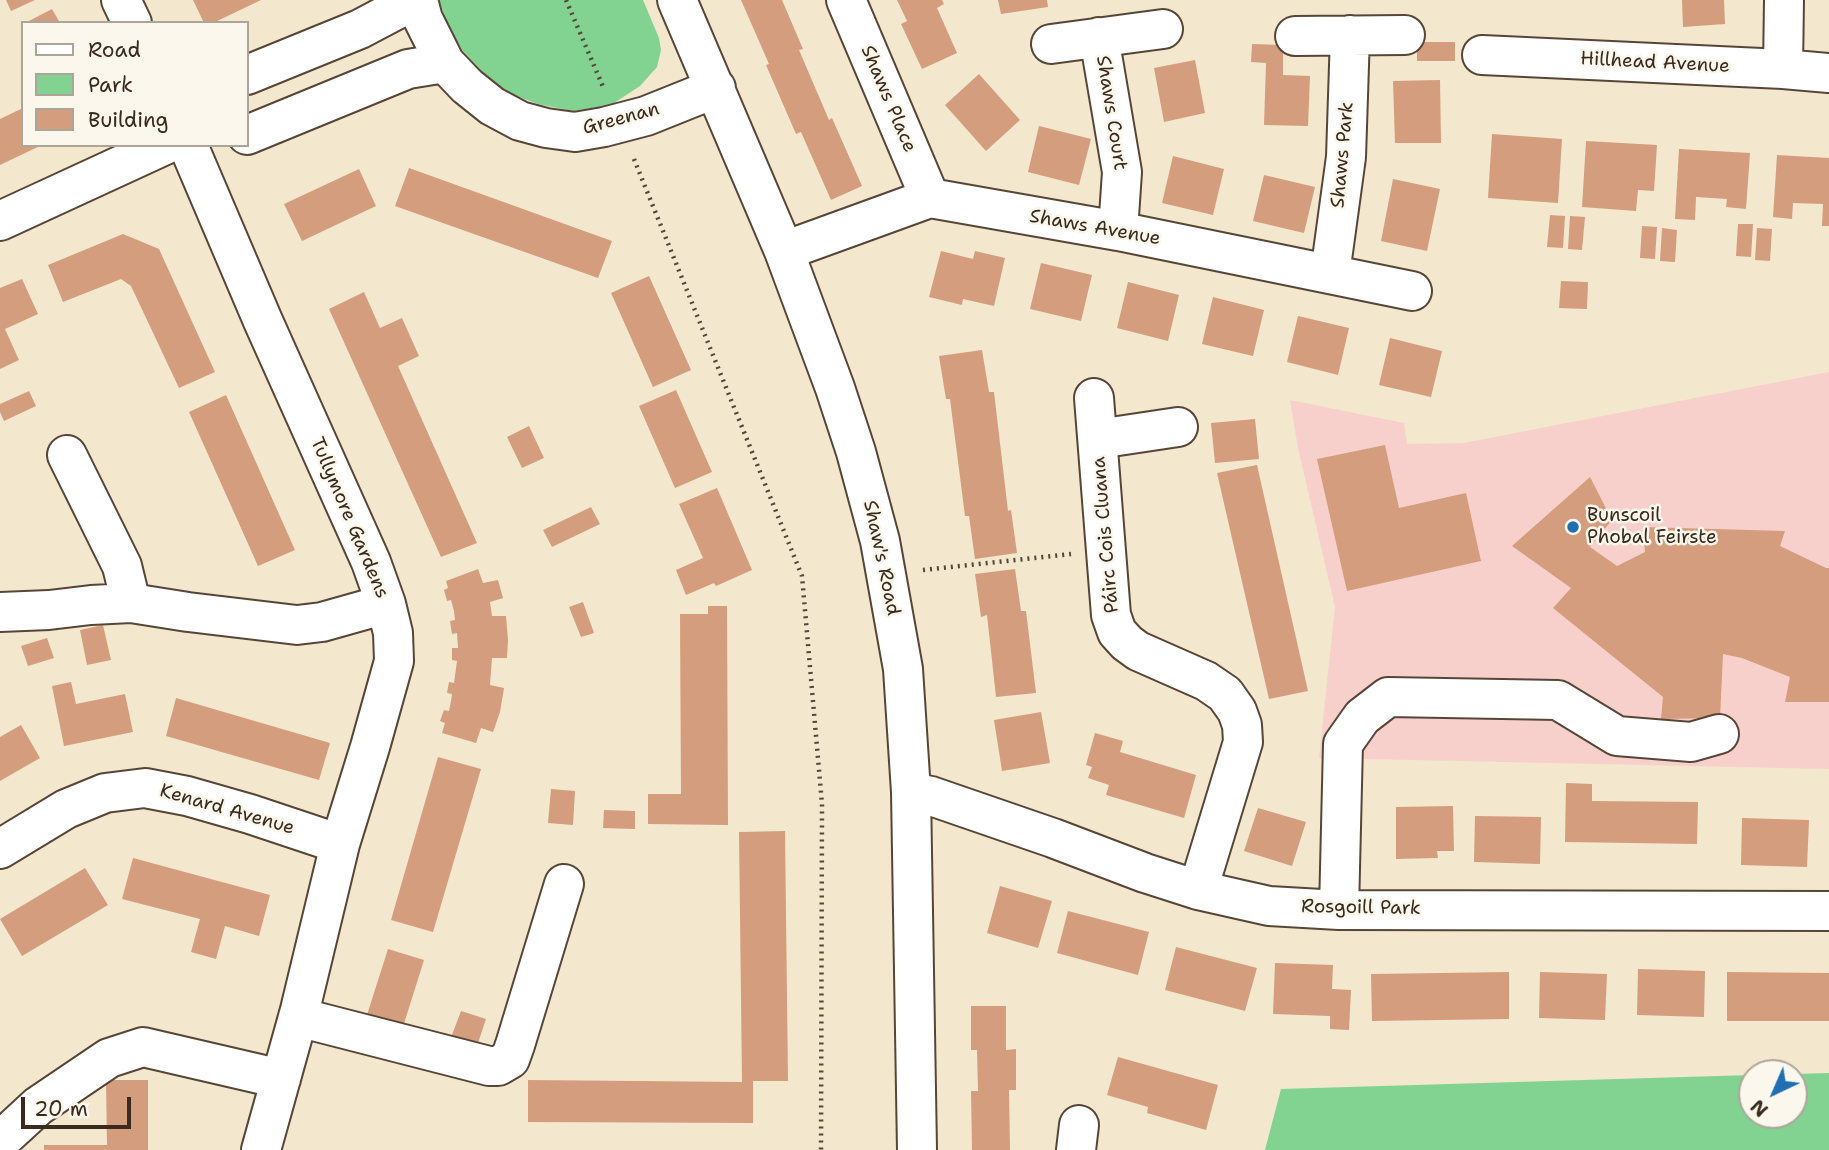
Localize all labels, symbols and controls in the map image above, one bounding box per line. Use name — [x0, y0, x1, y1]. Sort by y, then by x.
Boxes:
legend — [21, 21, 248, 147]
text: Road — [88, 36, 141, 64]
street label: Shaws Place — [855, 42, 921, 156]
street label: Hillhead Avenue — [1580, 48, 1730, 78]
street label: Shaws Court — [1091, 54, 1131, 172]
text: Park — [88, 71, 133, 99]
street label: Greenan — [580, 98, 662, 140]
street label: Shaws Park — [1327, 101, 1359, 209]
text: Building — [88, 106, 168, 134]
street label: Shaws Avenue — [1028, 205, 1162, 251]
street label: Tullymore Gardens — [305, 434, 393, 602]
street label: Páirc Cois Cluana — [1088, 456, 1124, 614]
street label: Shaw's Road — [858, 498, 904, 618]
place label: Bunscoil Phobal Feirste — [1587, 505, 1717, 549]
marker: Bunscoil Phobal Feirste — [1565, 519, 1581, 535]
street label: Kenard Avenue — [157, 780, 297, 840]
street label: Rosgoill Park — [1301, 896, 1421, 920]
north arrow — [1738, 1059, 1808, 1129]
scale bar — [24, 1084, 135, 1128]
text: N — [1745, 1094, 1774, 1122]
text: 20 m — [34, 1095, 88, 1123]

